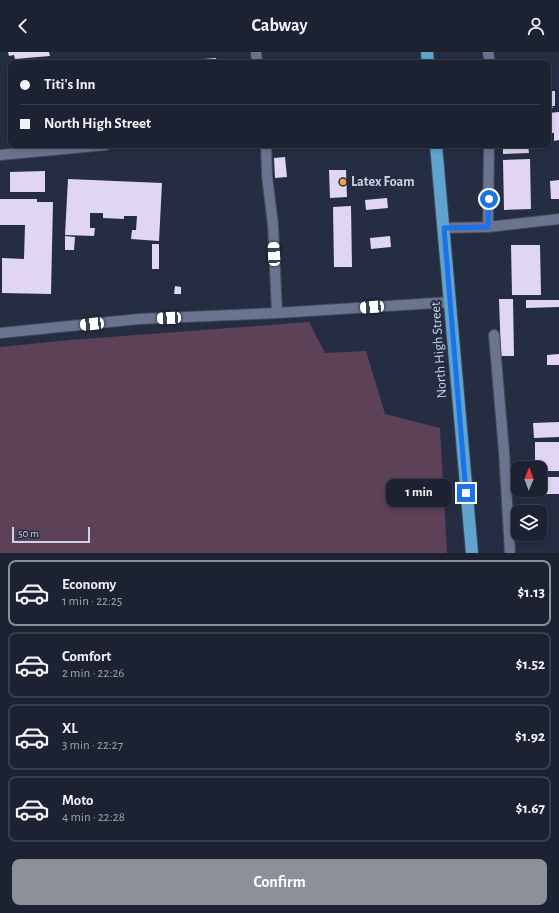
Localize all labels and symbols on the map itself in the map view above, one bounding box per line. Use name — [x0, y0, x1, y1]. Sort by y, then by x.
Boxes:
place label: Latex Foam — [351, 175, 415, 189]
marker: Latex Foam — [338, 177, 348, 187]
route start — [480, 190, 498, 208]
car — [267, 242, 281, 266]
car — [360, 300, 384, 314]
street label: North High Street — [429, 301, 449, 399]
car — [157, 311, 181, 325]
car — [79, 317, 105, 331]
north arrow — [511, 461, 547, 497]
callout: 1 min — [386, 479, 452, 507]
route end — [457, 484, 475, 502]
scale bar — [12, 525, 90, 544]

